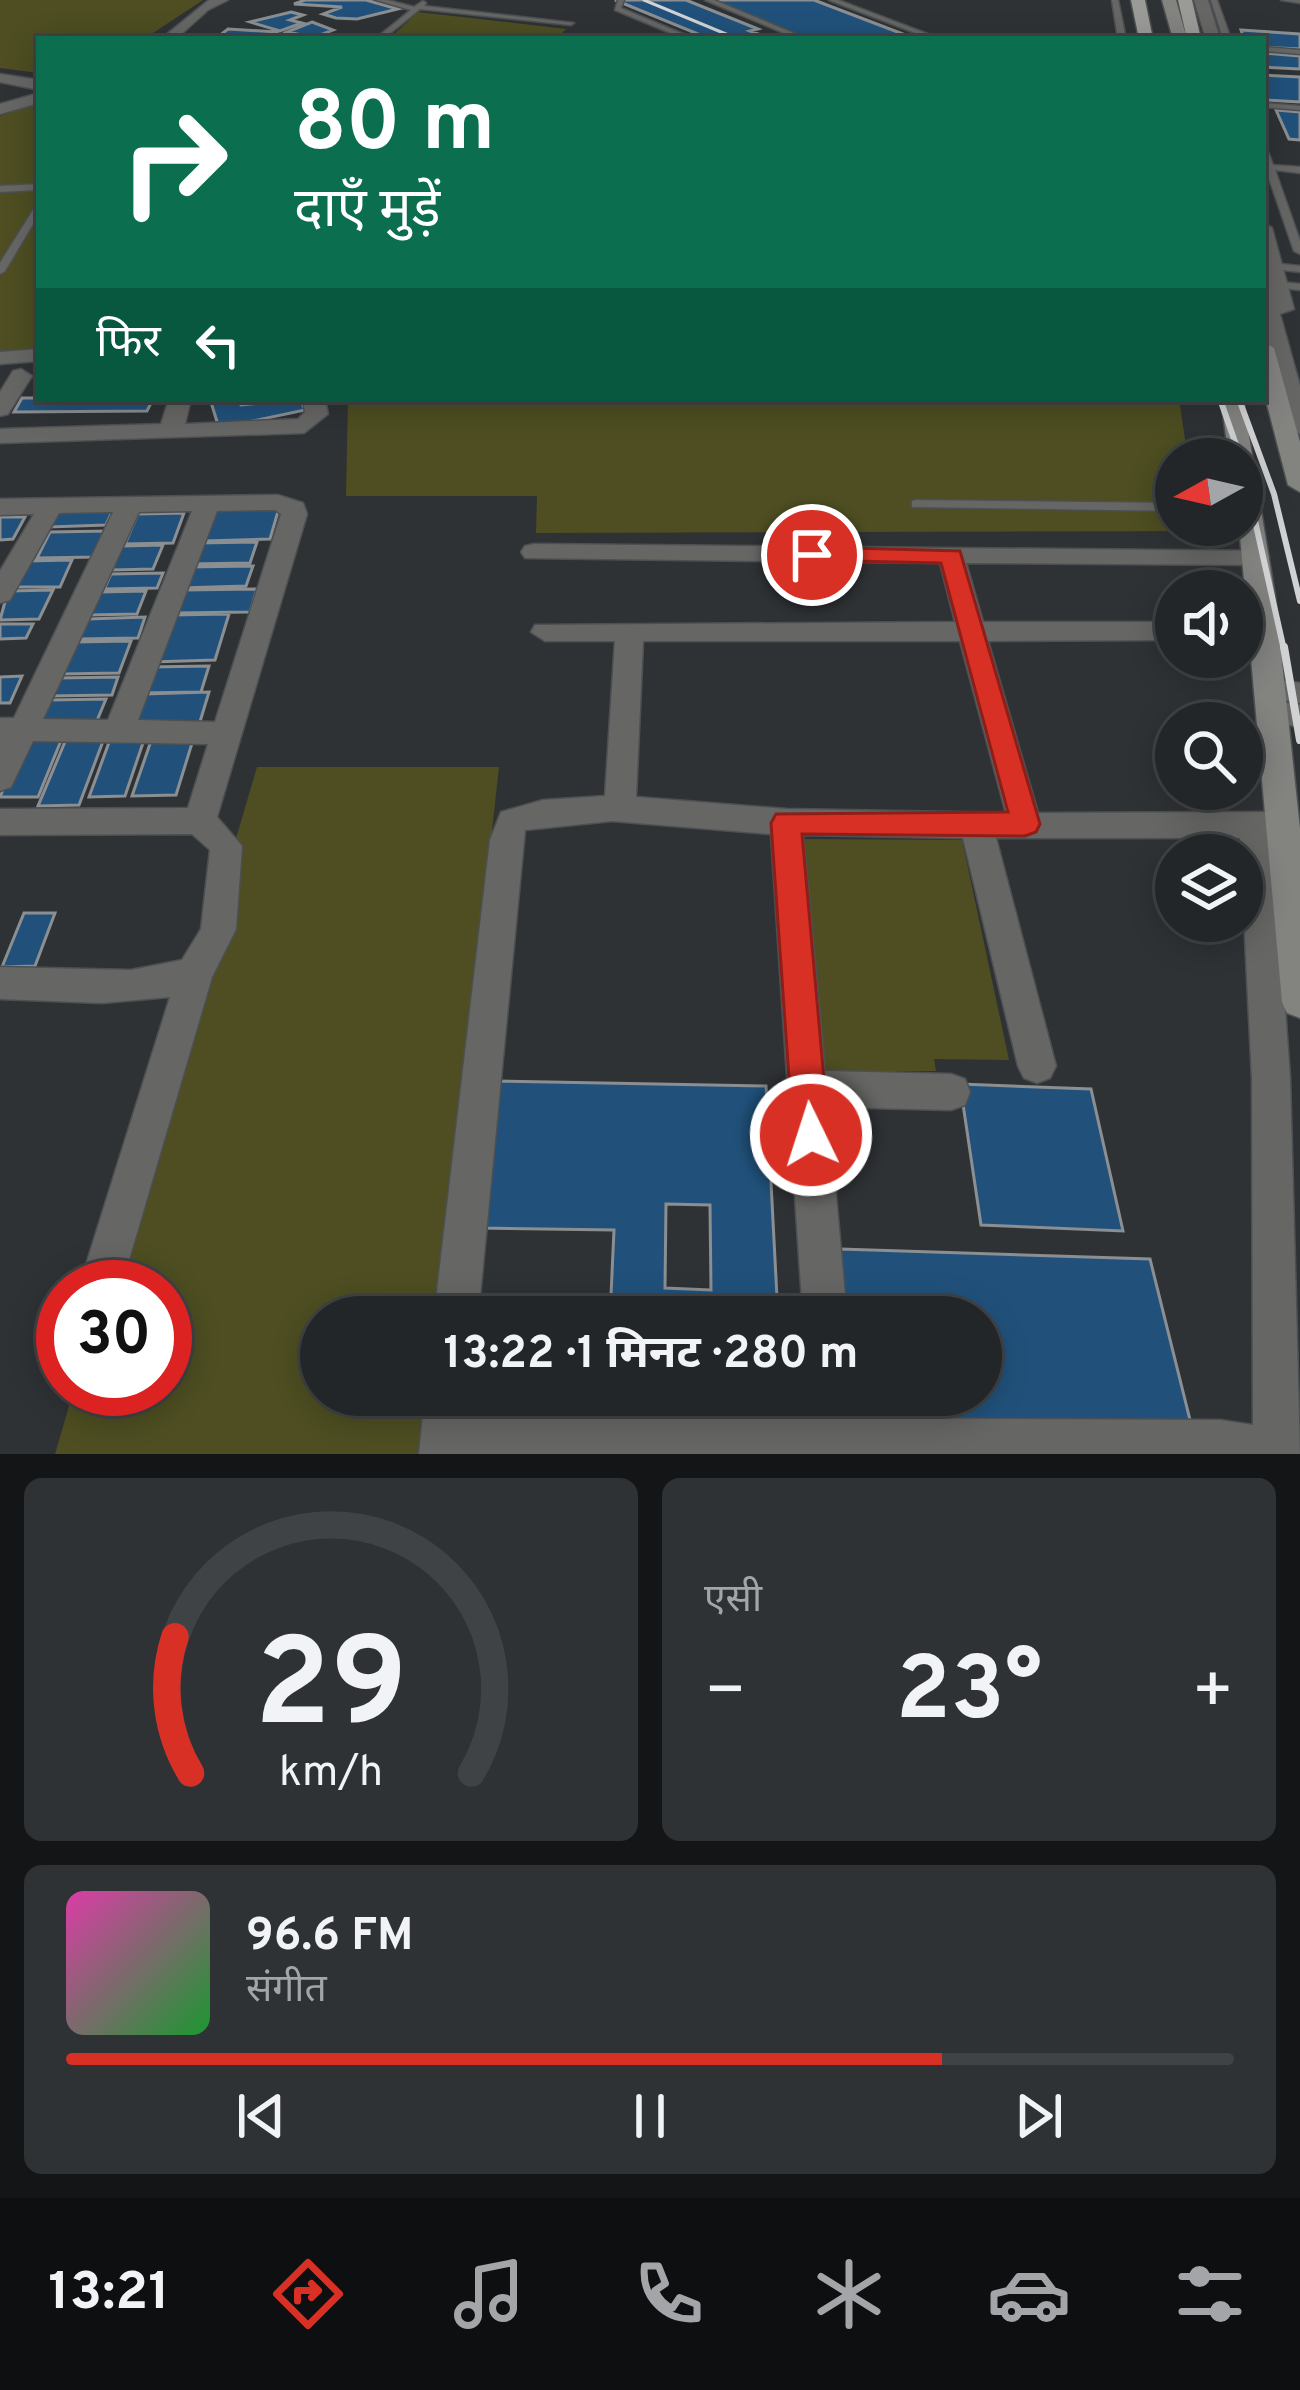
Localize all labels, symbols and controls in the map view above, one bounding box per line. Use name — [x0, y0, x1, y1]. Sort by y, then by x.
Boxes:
text: 80 m — [294, 74, 495, 180]
icon: right — [96, 84, 252, 240]
text: दाएँ मुड़ें — [294, 178, 440, 247]
icon: left — [185, 312, 251, 378]
text: फिर — [96, 316, 161, 373]
north arrow — [1155, 438, 1263, 546]
map controls — [1155, 438, 1263, 942]
pin — [761, 504, 863, 606]
icon: arrive — [779, 522, 845, 588]
button: sound — [1155, 570, 1263, 678]
button: search — [1155, 702, 1263, 810]
button: layers — [1155, 834, 1263, 942]
position arrow — [748, 1072, 874, 1198]
speed limit sign: 30 — [36, 1260, 192, 1416]
text: 13:22 · 1 मिनट · 280 m — [443, 1327, 859, 1384]
text: एसी — [704, 1577, 762, 1626]
text: 29 — [254, 1612, 408, 1770]
text: 23° — [896, 1638, 1042, 1751]
text: − — [704, 1653, 747, 1736]
text: + — [1191, 1653, 1234, 1736]
text: km/h — [279, 1746, 383, 1800]
text: 96.6 FM — [246, 1909, 413, 1966]
text: संगीत — [246, 1967, 327, 2016]
icon: previous — [228, 2083, 294, 2149]
icon: pause — [617, 2083, 683, 2149]
icon: next — [1006, 2083, 1072, 2149]
icon: directions — [266, 2252, 350, 2336]
icon: music — [447, 2252, 531, 2336]
icon: phone — [627, 2252, 711, 2336]
icon: climate — [807, 2252, 891, 2336]
icon: car — [987, 2252, 1071, 2336]
icon: filters — [1168, 2252, 1252, 2336]
text: 13:21 — [48, 2260, 170, 2329]

